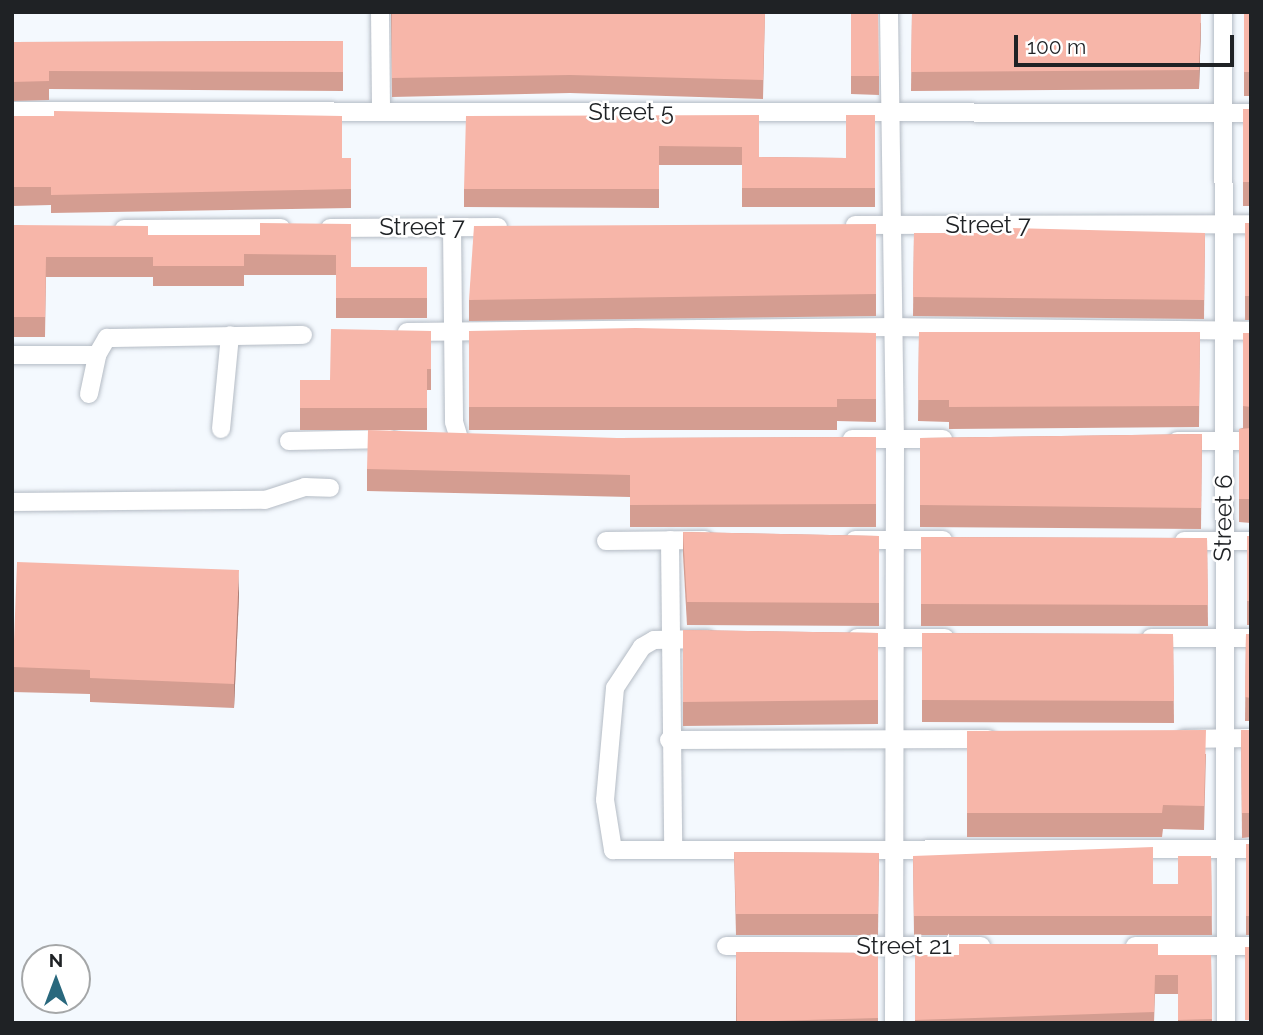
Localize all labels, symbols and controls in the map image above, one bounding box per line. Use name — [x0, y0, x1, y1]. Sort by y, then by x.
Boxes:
scale bar — [1018, 21, 1238, 65]
text: 100 m — [1027, 34, 1086, 59]
street label: Street 5 — [588, 98, 674, 126]
street label: Street 7 — [945, 211, 1031, 239]
street label: Street 7 — [379, 213, 465, 241]
street label: Street 6 — [1208, 474, 1238, 562]
street label: Street 21 — [856, 932, 952, 960]
north arrow — [21, 944, 91, 1014]
text: N — [49, 949, 63, 971]

